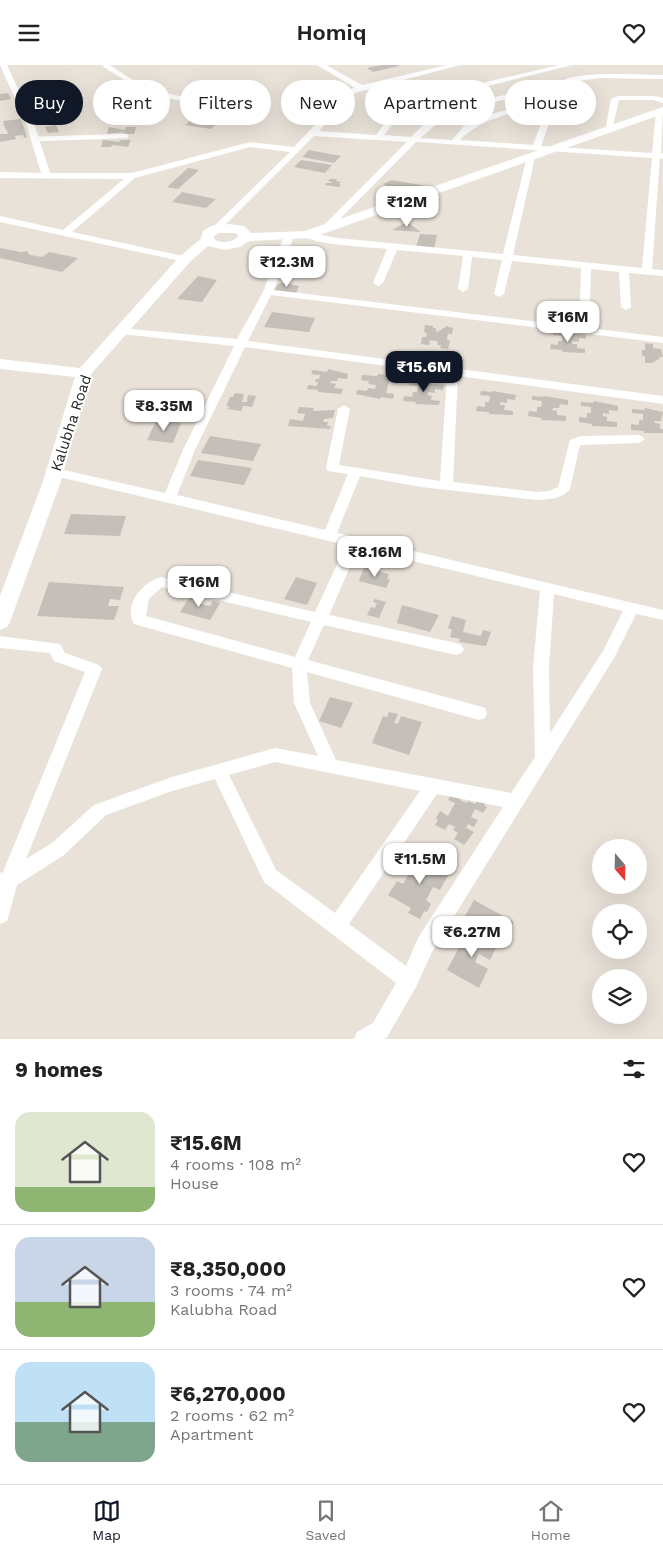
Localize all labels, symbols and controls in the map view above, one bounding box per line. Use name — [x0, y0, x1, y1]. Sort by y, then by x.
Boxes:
icon: menu — [15, 19, 43, 47]
icon: heart — [620, 19, 648, 47]
text: Homiq — [296, 20, 367, 45]
chip: Buy — [15, 80, 83, 125]
chip: Rent — [93, 80, 170, 125]
chip: Filters — [180, 80, 271, 125]
chip: New — [281, 80, 355, 125]
chip: Apartment — [365, 80, 495, 125]
chip: House — [505, 80, 596, 125]
pin: ₹12M — [377, 185, 437, 228]
text: ₹12M — [387, 192, 427, 211]
pin: ₹12.3M — [246, 245, 328, 288]
text: ₹12.3M — [260, 252, 314, 271]
pin: ₹16M — [538, 301, 598, 343]
text: ₹16M — [548, 307, 588, 326]
pin: ₹15.6M — [383, 351, 465, 393]
text: ₹15.6M — [397, 357, 451, 376]
street label: Kalubha Road — [47, 372, 95, 474]
pin: ₹8.35M — [123, 389, 205, 432]
text: ₹8.35M — [135, 396, 193, 415]
pin: ₹8.16M — [334, 535, 416, 578]
text: ₹8.16M — [348, 542, 402, 561]
pin: ₹16M — [169, 565, 229, 608]
text: ₹16M — [179, 572, 219, 591]
north arrow — [592, 839, 648, 894]
map controls — [592, 839, 647, 1024]
pin: ₹11.5M — [379, 843, 461, 885]
text: ₹11.5M — [394, 849, 446, 868]
button: locate — [592, 904, 647, 959]
pin: ₹6.27M — [431, 915, 513, 958]
text: ₹6.27M — [443, 922, 501, 941]
button: layers — [592, 969, 647, 1024]
icon: filters — [620, 1055, 648, 1083]
text: 9 homes — [15, 1057, 103, 1082]
text: ₹15.6M — [170, 1130, 242, 1155]
icon: home — [55, 1132, 115, 1192]
icon: heart — [620, 1148, 648, 1176]
text: 4 rooms · 108 m² — [170, 1155, 301, 1174]
text: House — [170, 1174, 219, 1193]
text: ₹8,350,000 — [170, 1256, 286, 1281]
icon: home — [55, 1257, 115, 1317]
icon: heart — [620, 1273, 648, 1301]
text: 3 rooms · 74 m² — [170, 1281, 292, 1300]
text: Kalubha Road — [170, 1300, 277, 1319]
text: ₹6,270,000 — [170, 1381, 286, 1406]
icon: home — [55, 1382, 115, 1442]
icon: heart — [620, 1398, 648, 1426]
text: 2 rooms · 62 m² — [170, 1406, 294, 1425]
text: Apartment — [170, 1425, 253, 1444]
tab: Map — [92, 1497, 121, 1543]
tab: Saved — [305, 1497, 346, 1543]
tab: Home — [531, 1497, 571, 1543]

